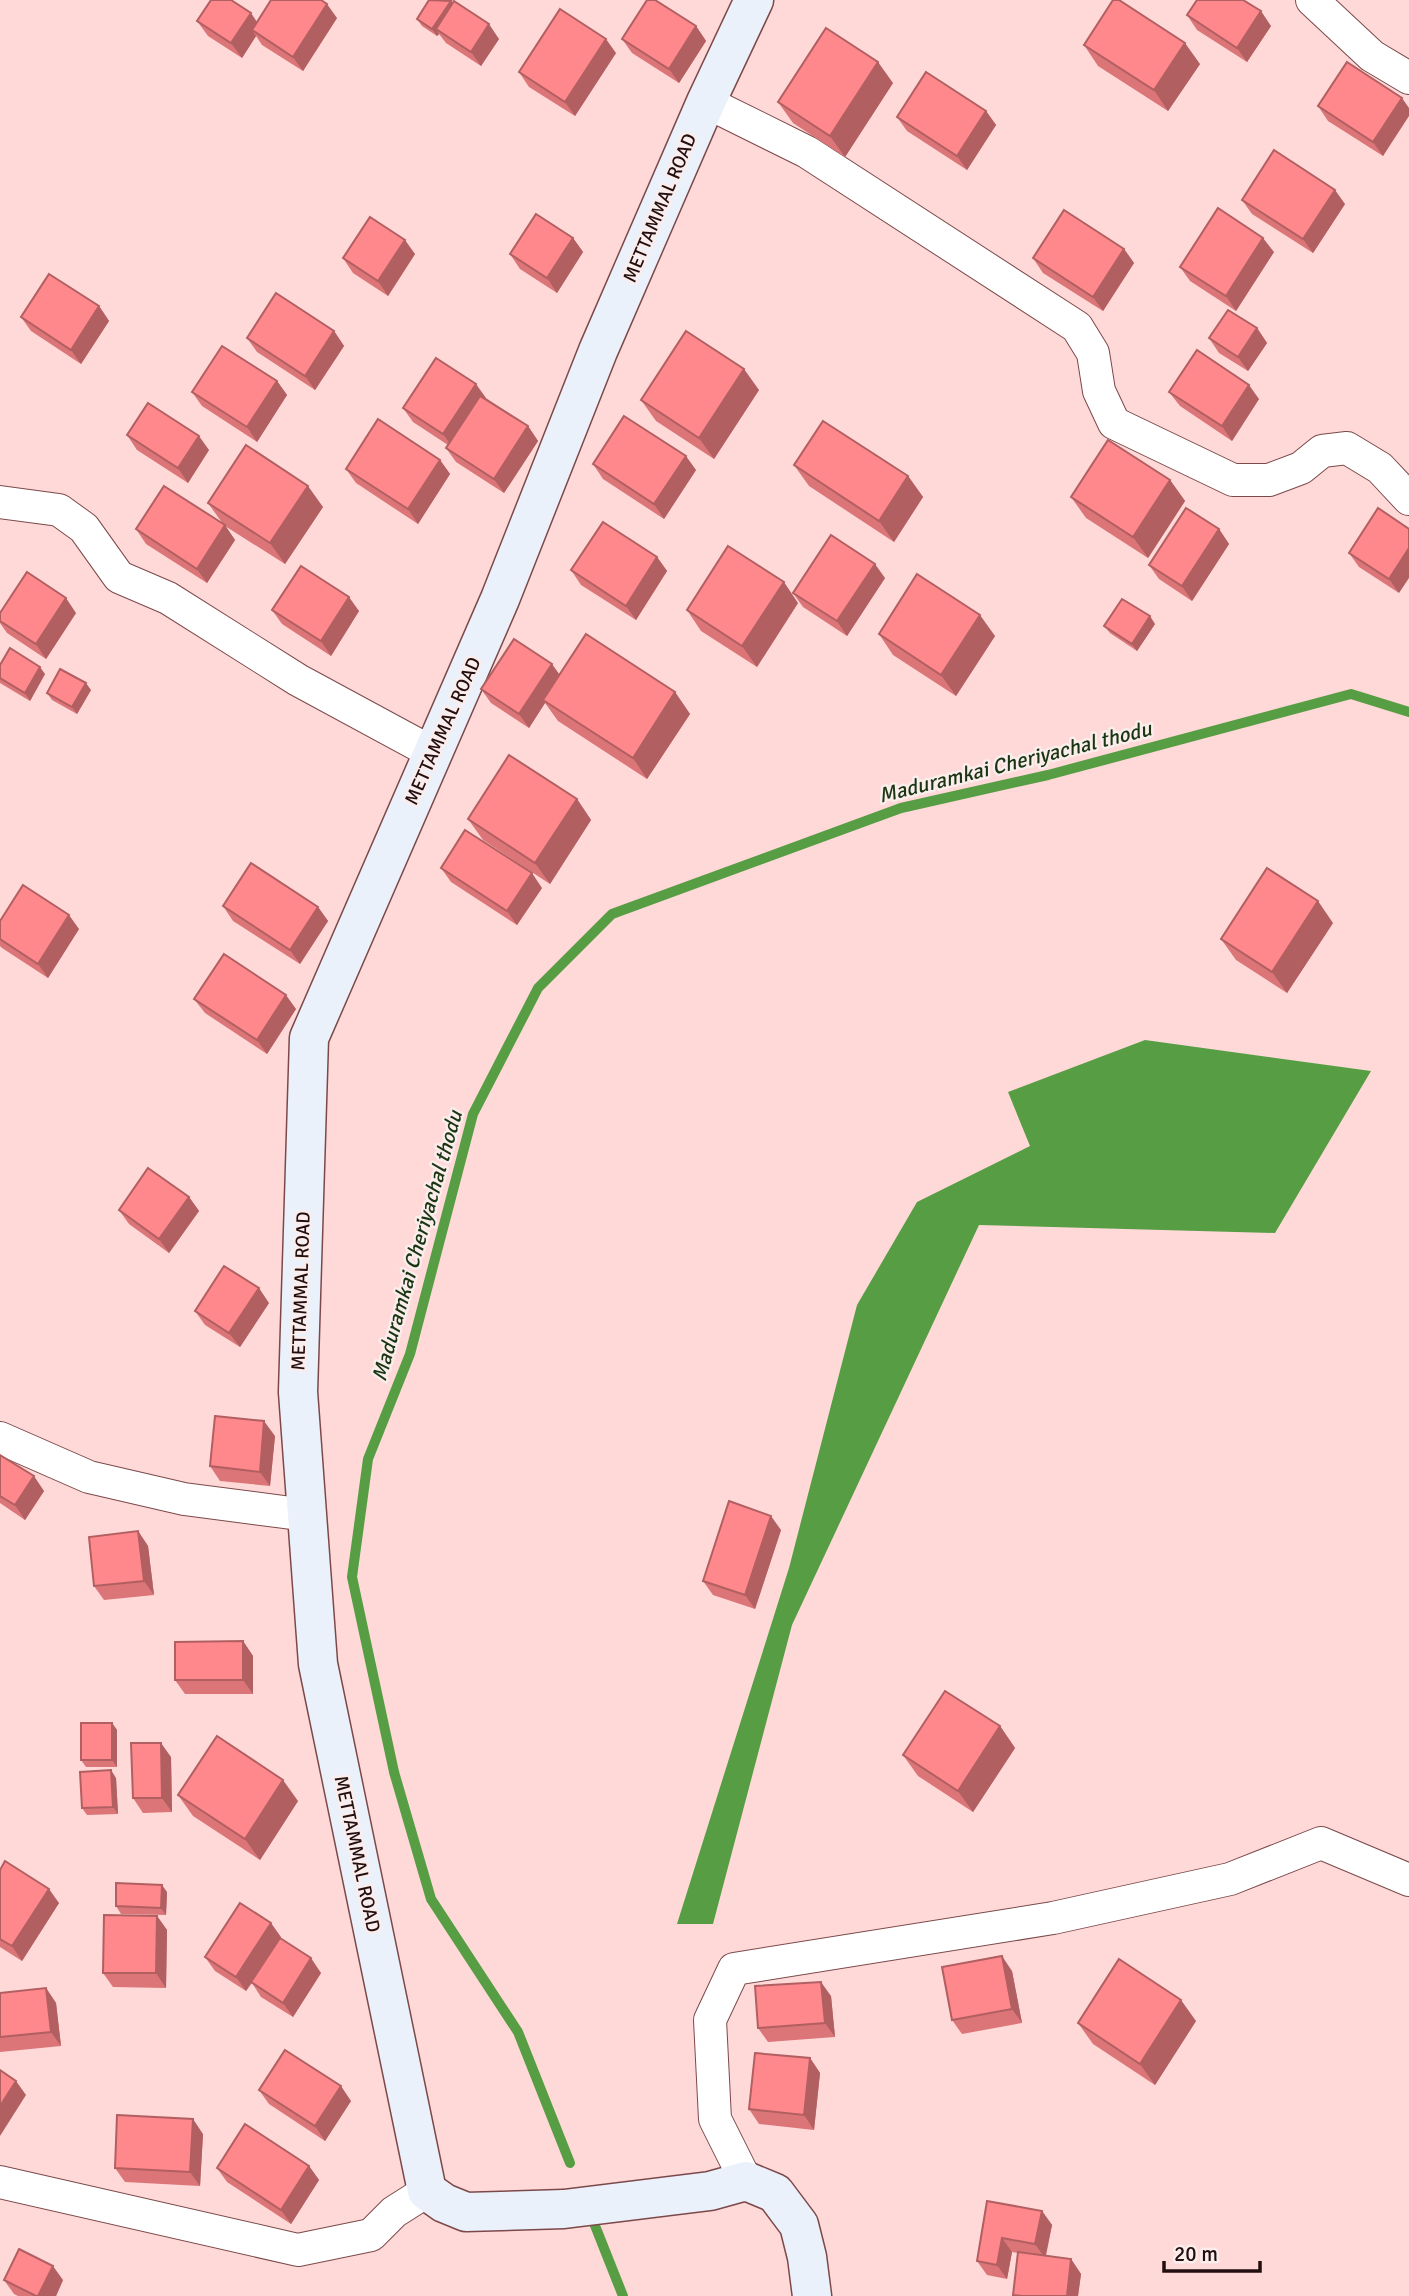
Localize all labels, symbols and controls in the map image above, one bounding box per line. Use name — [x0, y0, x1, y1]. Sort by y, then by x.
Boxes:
street label: METTAMMAL ROAD — [618, 130, 702, 286]
street label: METTAMMAL ROAD — [400, 653, 486, 809]
water label: Maduramkai Cheriyachal thodu — [876, 715, 1155, 808]
water label: Maduramkai Cheriyachal thodu — [366, 1106, 469, 1384]
street label: METTAMMAL ROAD — [286, 1211, 316, 1371]
street label: METTAMMAL ROAD — [329, 1774, 385, 1934]
scale bar — [1164, 2230, 1260, 2274]
text: 20 m — [1174, 2241, 1218, 2267]

